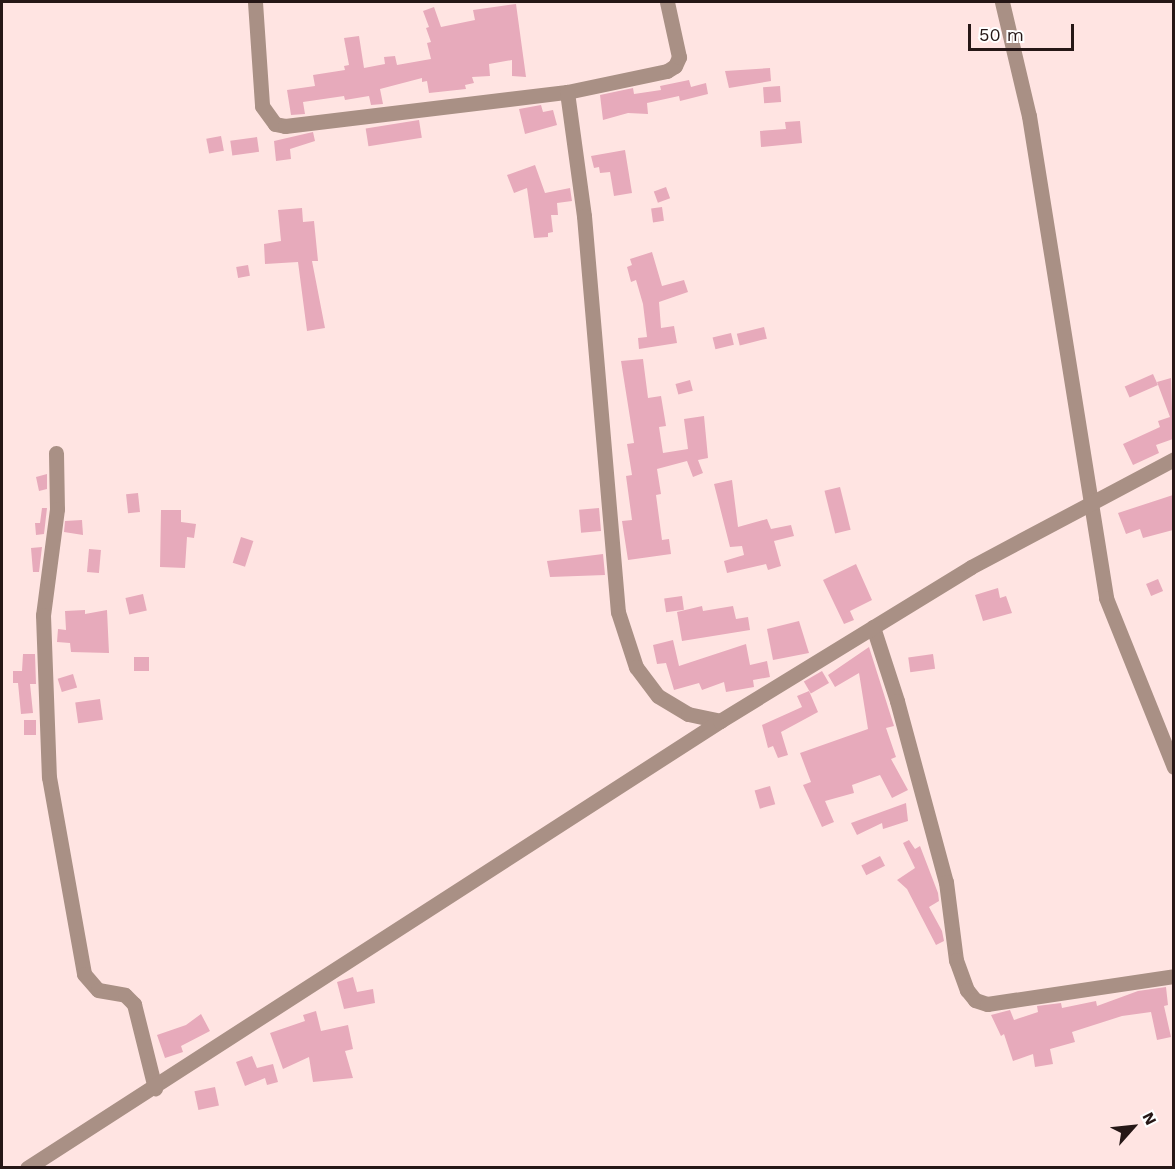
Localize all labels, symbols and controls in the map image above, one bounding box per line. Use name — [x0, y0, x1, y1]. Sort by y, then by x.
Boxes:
scale bar — [971, 12, 1078, 50]
text: 50 m — [979, 24, 1024, 45]
north arrow — [1103, 1097, 1163, 1157]
text: N — [1138, 1109, 1161, 1128]

